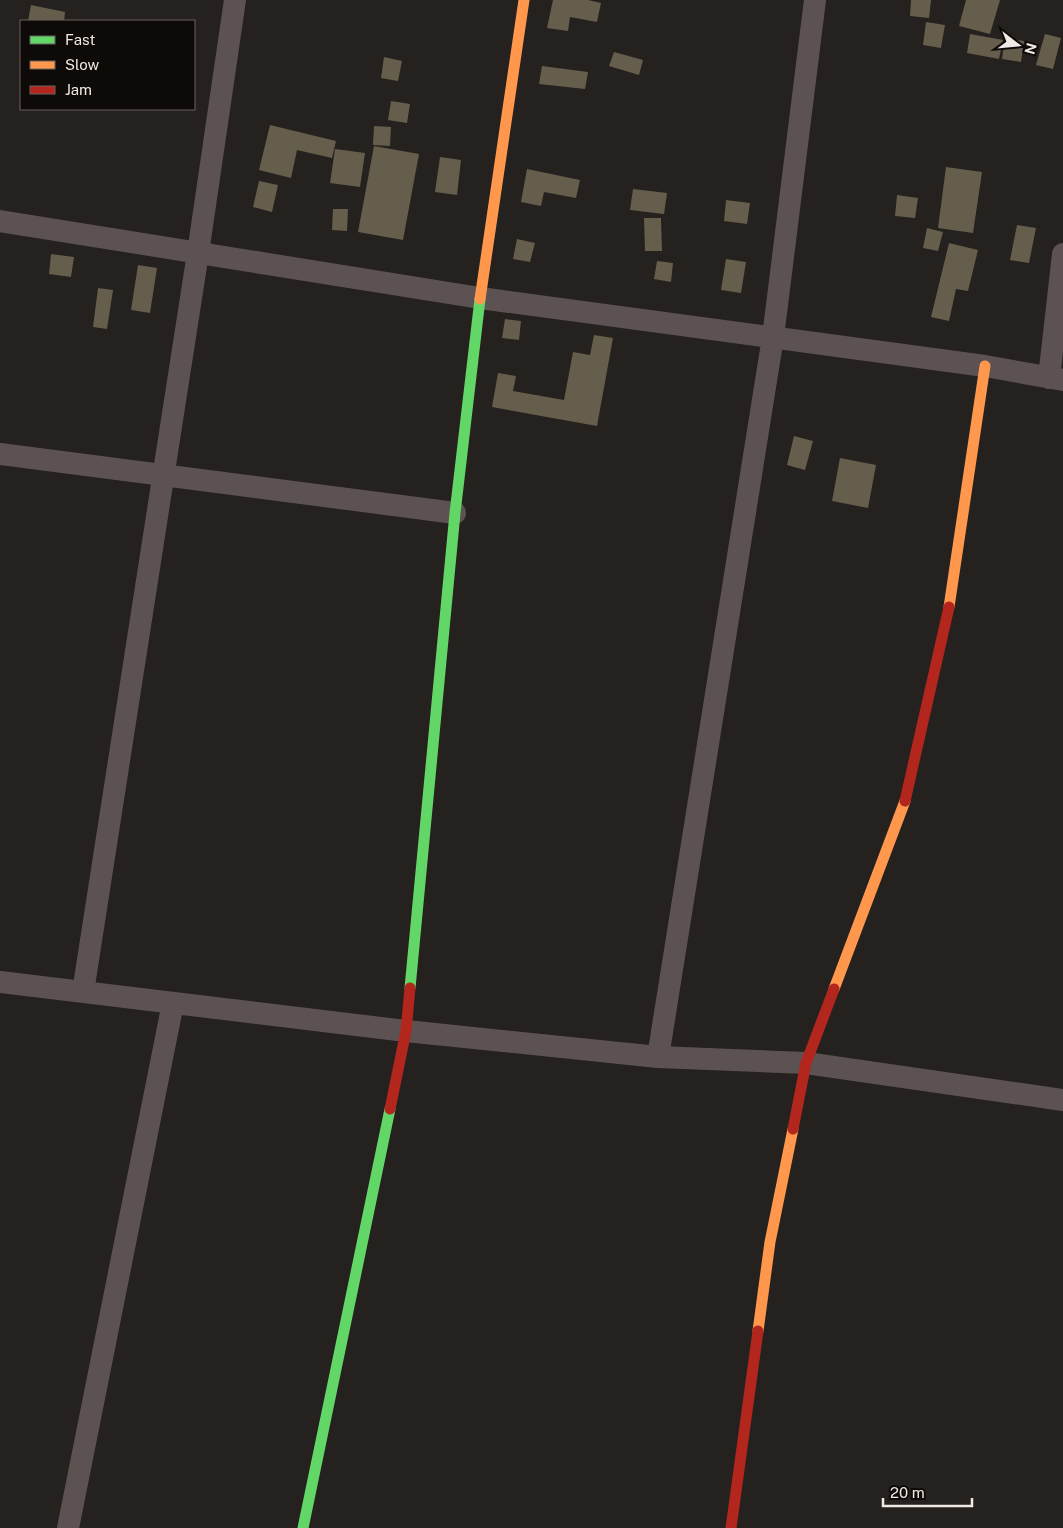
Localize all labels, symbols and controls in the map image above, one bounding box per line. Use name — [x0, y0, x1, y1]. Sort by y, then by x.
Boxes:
legend — [20, 20, 195, 110]
north arrow — [993, 20, 1043, 70]
text: Fast — [65, 31, 95, 48]
text: N — [1021, 41, 1040, 56]
text: Slow — [65, 56, 100, 73]
text: Jam — [65, 81, 92, 98]
scale bar — [883, 1476, 972, 1508]
text: 20 m — [890, 1484, 925, 1501]

